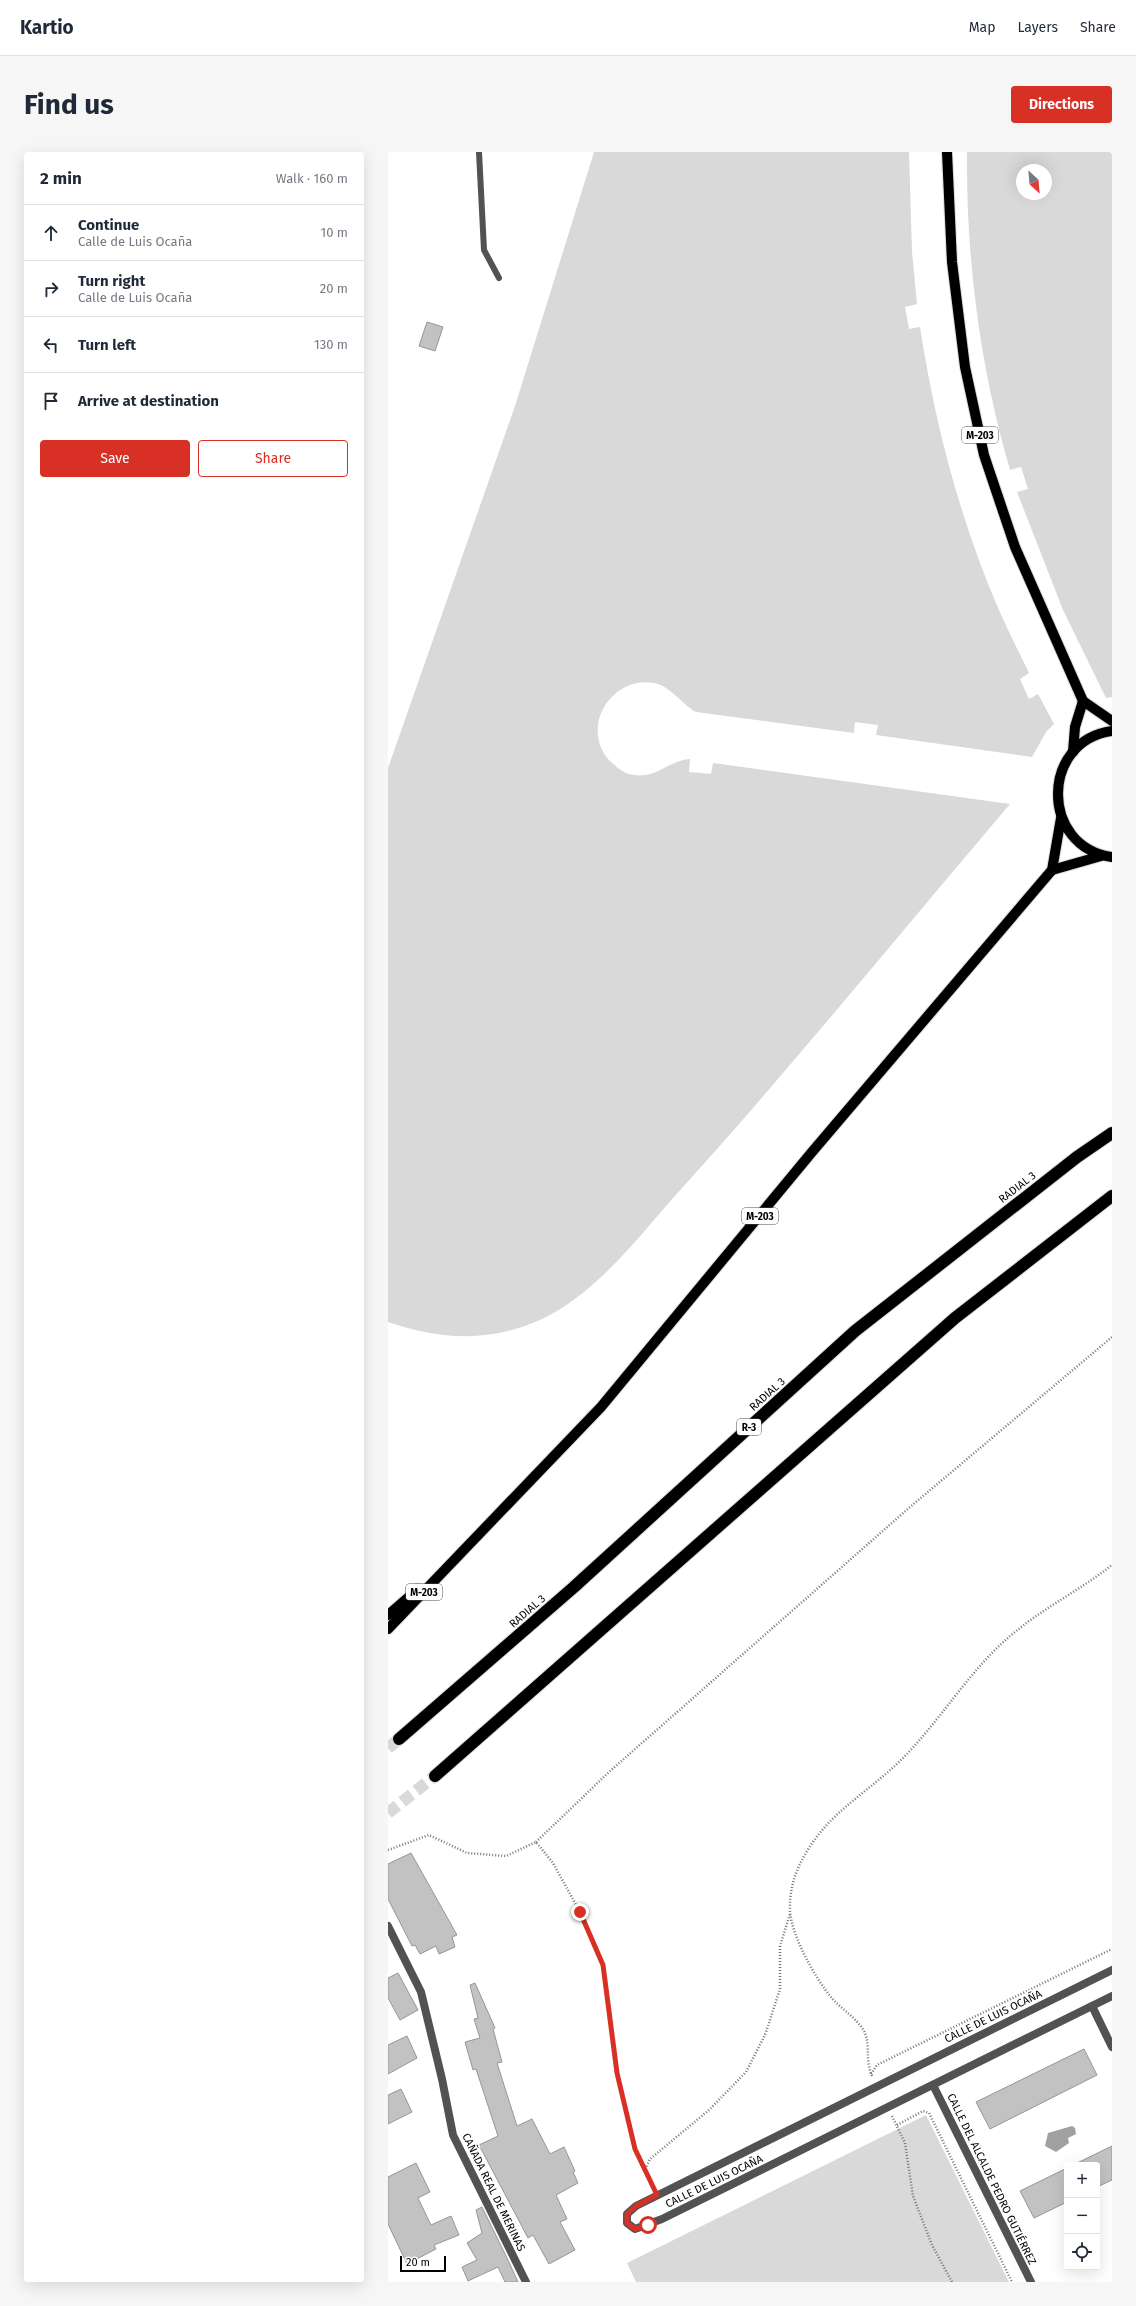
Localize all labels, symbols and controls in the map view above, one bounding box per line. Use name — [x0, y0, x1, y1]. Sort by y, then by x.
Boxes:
text: Kartio — [20, 16, 74, 39]
text: Map — [969, 19, 995, 36]
text: Layers — [1017, 19, 1058, 36]
text: Share — [1080, 19, 1116, 36]
button: Directions — [1011, 86, 1112, 123]
text: Find us — [24, 88, 114, 121]
north arrow — [1016, 164, 1052, 200]
text: 2 min — [40, 168, 82, 189]
text: Walk · 160 m — [276, 171, 348, 186]
text: Continue — [78, 216, 139, 234]
icon: ahead — [40, 222, 62, 244]
text: 10 m — [321, 225, 348, 240]
text: Calle de Luis Ocaña — [78, 234, 192, 249]
text: Turn right — [78, 272, 145, 290]
icon: right — [40, 278, 62, 300]
text: 20 m — [320, 281, 348, 296]
text: Calle de Luis Ocaña — [78, 290, 192, 305]
icon: left — [40, 334, 62, 356]
text: Turn left — [78, 336, 136, 354]
text: 130 m — [314, 337, 348, 352]
icon: arrive — [40, 390, 62, 412]
text: Arrive at destination — [78, 392, 219, 410]
road number: M-203 — [962, 427, 998, 443]
button: Save — [40, 440, 190, 477]
button: Share — [198, 440, 348, 477]
street label: RADIAL 3 — [996, 1169, 1038, 1206]
road number: M-203 — [742, 1208, 778, 1224]
street label: RADIAL 3 — [747, 1375, 788, 1414]
road number: R-3 — [737, 1419, 761, 1435]
road number: M-203 — [406, 1584, 442, 1600]
street label: RADIAL 3 — [507, 1592, 548, 1631]
route end — [571, 1903, 589, 1921]
street label: CALLE DE LUIS OCAÑA — [942, 1987, 1045, 2046]
street label: CALLE DEL ALCALDE PEDRO GUTIÉRREZ — [944, 2091, 1040, 2267]
street label: CAÑADA REAL DE MERINAS — [459, 2131, 528, 2253]
street label: CALLE DE LUIS OCAÑA — [663, 2152, 766, 2211]
map controls — [1064, 2162, 1100, 2270]
button: + — [1064, 2162, 1100, 2198]
button: − — [1064, 2198, 1100, 2234]
route start — [639, 2216, 657, 2234]
button: locate — [1064, 2234, 1100, 2270]
scale bar — [400, 2254, 446, 2273]
text: 20 m — [406, 2256, 430, 2269]

